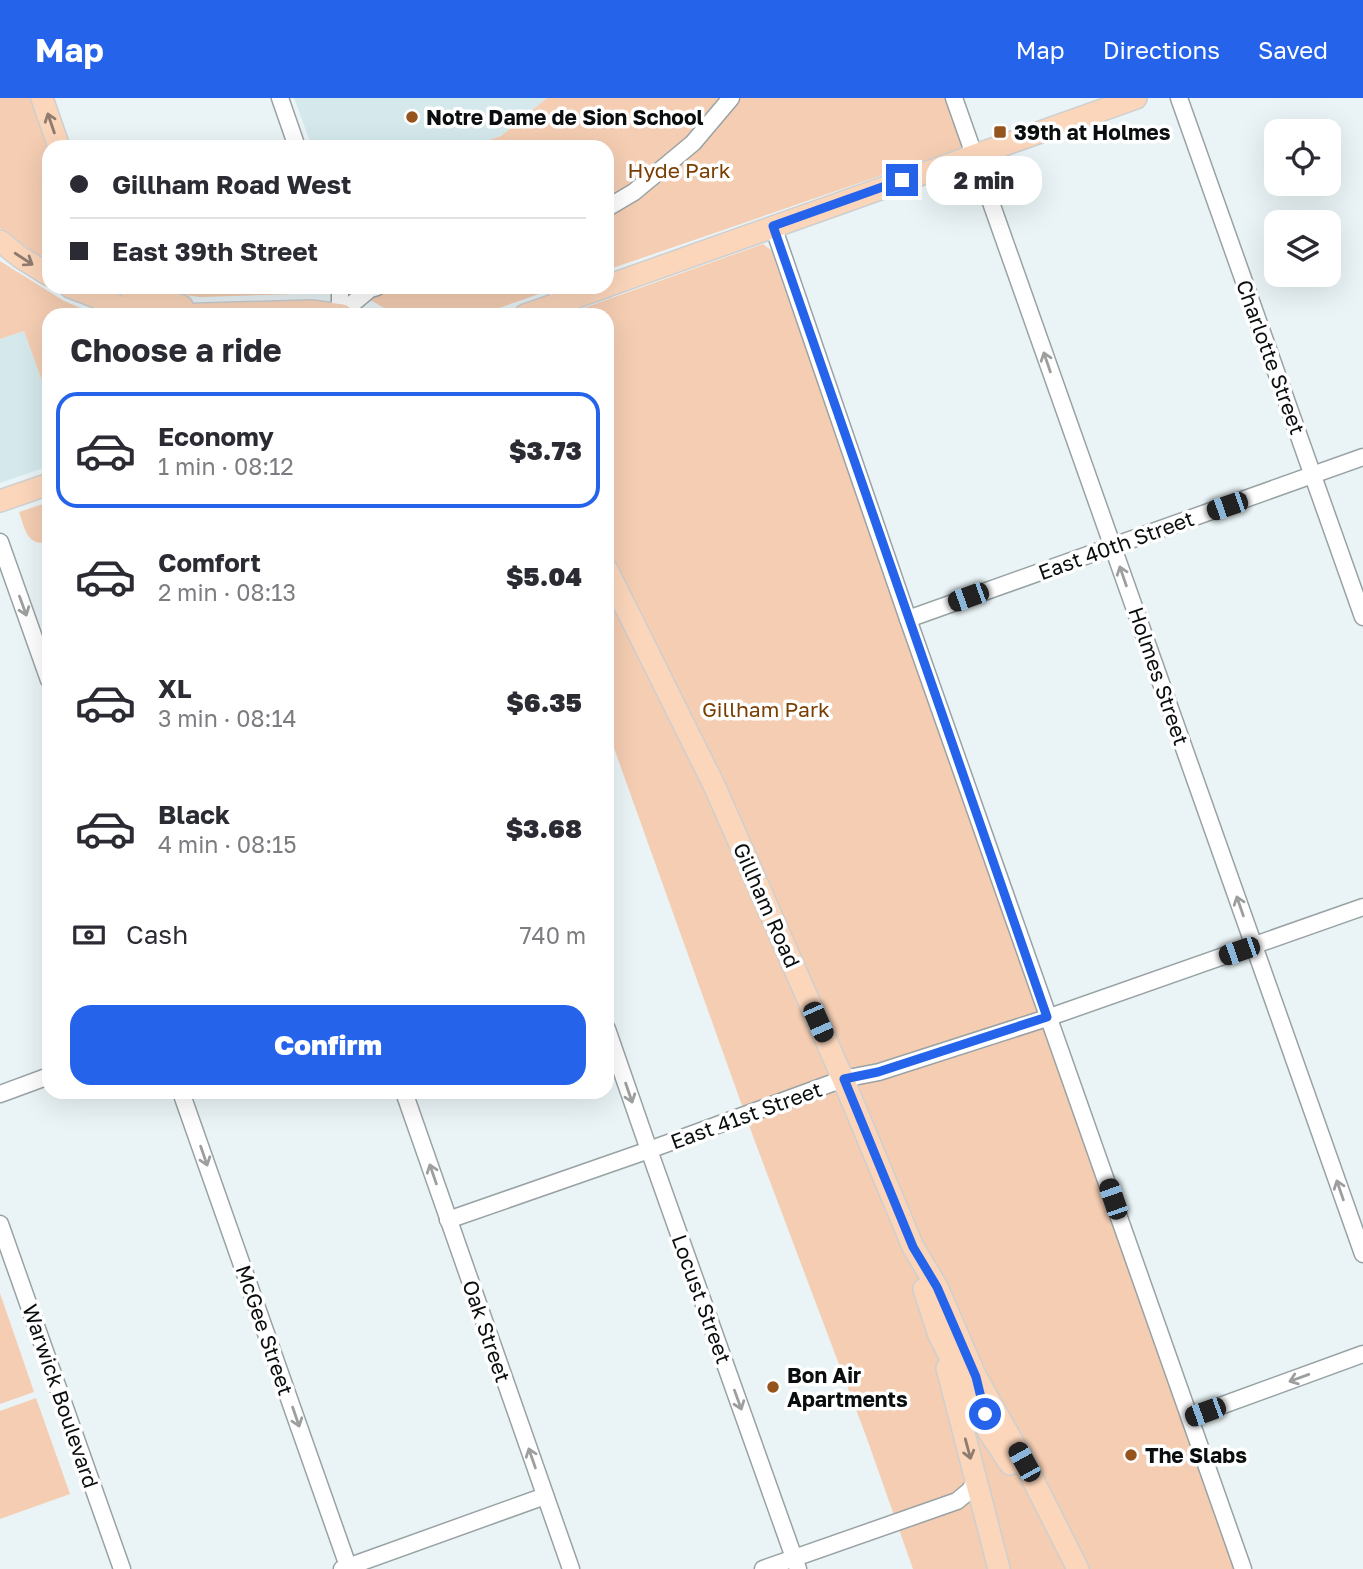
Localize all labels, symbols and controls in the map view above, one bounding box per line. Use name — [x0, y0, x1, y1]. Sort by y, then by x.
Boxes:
text: Map — [35, 30, 104, 69]
text: Map — [1016, 35, 1065, 64]
text: Directions — [1103, 35, 1220, 64]
text: Saved — [1258, 35, 1328, 64]
place label: Notre Dame de Sion School — [426, 104, 704, 130]
marker: Notre Dame de Sion School — [404, 109, 420, 125]
one-way arrow — [44, 112, 56, 134]
place label: 39th at Holmes — [1014, 119, 1171, 145]
map controls — [1264, 119, 1341, 287]
button: locate — [1264, 119, 1341, 196]
marker: 39th at Holmes — [992, 124, 1008, 140]
callout: 2 min — [926, 155, 1042, 204]
park label: Hyde Park — [627, 157, 731, 183]
route end — [886, 164, 918, 196]
text: 2 min — [954, 166, 1014, 194]
text: Gillham Road West — [112, 169, 351, 200]
button: layers — [1264, 210, 1341, 287]
text: East 39th Street — [112, 236, 318, 267]
one-way arrow — [14, 252, 33, 266]
street label: Charlotte Street — [1231, 276, 1311, 438]
text: Choose a ride — [70, 331, 282, 369]
one-way arrow — [1040, 351, 1053, 373]
icon: car — [74, 419, 137, 482]
text: Economy — [158, 421, 274, 452]
text: $3.73 — [509, 435, 582, 466]
text: 1 min · 08:12 — [158, 452, 294, 480]
car — [1204, 489, 1251, 523]
street label: East 40th Street — [1035, 505, 1197, 585]
icon: car — [74, 545, 137, 608]
text: Comfort — [158, 547, 261, 578]
text: $5.04 — [506, 561, 582, 592]
one-way arrow — [1116, 566, 1128, 588]
text: 2 min · 08:13 — [158, 578, 296, 606]
car — [945, 580, 992, 614]
one-way arrow — [18, 594, 30, 616]
street label: Holmes Street — [1123, 603, 1195, 749]
icon: car — [74, 671, 137, 734]
text: XL — [158, 673, 192, 704]
text: $6.35 — [506, 687, 582, 718]
park label: Gillham Park — [702, 696, 830, 722]
text: 3 min · 08:14 — [158, 704, 297, 732]
icon: car — [74, 797, 137, 860]
text: Black — [158, 799, 230, 830]
text: $3.68 — [506, 813, 582, 844]
text: 4 min · 08:15 — [158, 830, 297, 858]
street label: Gillham Road — [728, 839, 806, 971]
one-way arrow — [1233, 896, 1245, 918]
icon: cash — [70, 916, 108, 954]
text: Cash — [126, 919, 188, 950]
text: 740 m — [519, 921, 586, 949]
car — [1216, 934, 1263, 968]
car — [800, 999, 837, 1045]
button: Confirm — [70, 1005, 586, 1085]
street label: East 41st Street — [667, 1076, 825, 1154]
one-way arrow — [624, 1082, 636, 1104]
one-way arrow — [199, 1145, 211, 1167]
one-way arrow — [426, 1164, 438, 1186]
car — [1097, 1176, 1130, 1222]
one-way arrow — [1333, 1180, 1345, 1202]
street label: Locust Street — [667, 1231, 737, 1367]
street label: McGee Street — [231, 1261, 299, 1399]
street label: Oak Street — [457, 1276, 517, 1386]
street label: Warwick Boulevard — [17, 1301, 105, 1491]
place label: Bon Air Apartments — [787, 1362, 908, 1412]
one-way arrow — [1288, 1372, 1310, 1385]
marker: Bon Air Apartments — [765, 1379, 781, 1395]
one-way arrow — [732, 1389, 745, 1411]
car — [1182, 1395, 1229, 1429]
route start — [969, 1398, 1001, 1430]
one-way arrow — [291, 1406, 303, 1428]
one-way arrow — [963, 1438, 976, 1460]
car — [1005, 1439, 1044, 1485]
place label: The Slabs — [1145, 1442, 1247, 1468]
marker: The Slabs — [1123, 1447, 1139, 1463]
one-way arrow — [525, 1448, 537, 1470]

